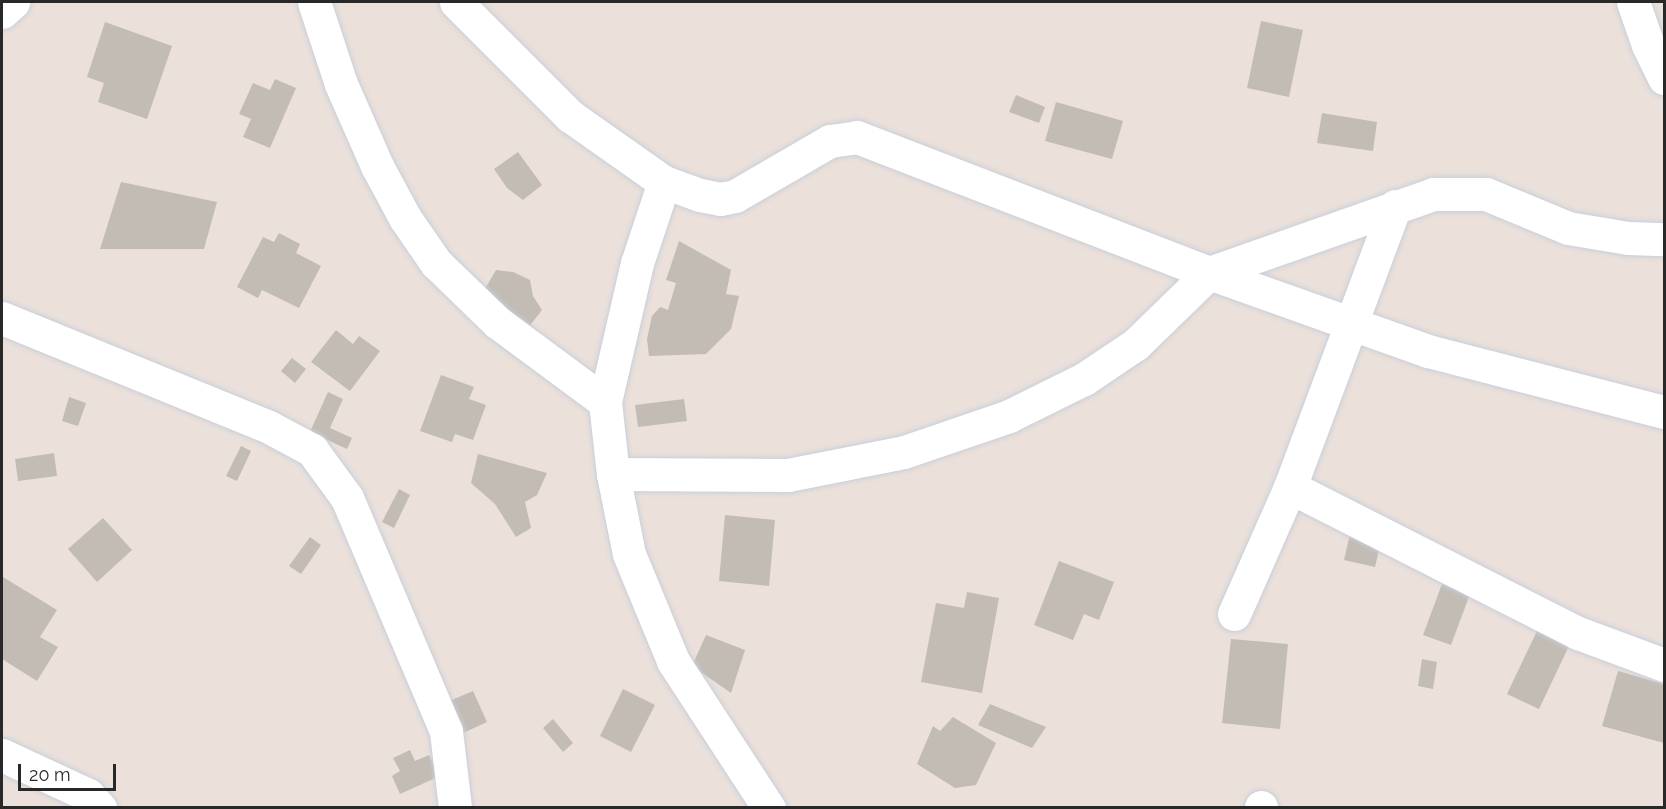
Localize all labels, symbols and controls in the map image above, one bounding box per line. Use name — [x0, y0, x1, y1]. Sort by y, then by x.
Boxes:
scale bar — [21, 752, 118, 790]
text: 20 m — [29, 764, 71, 785]

